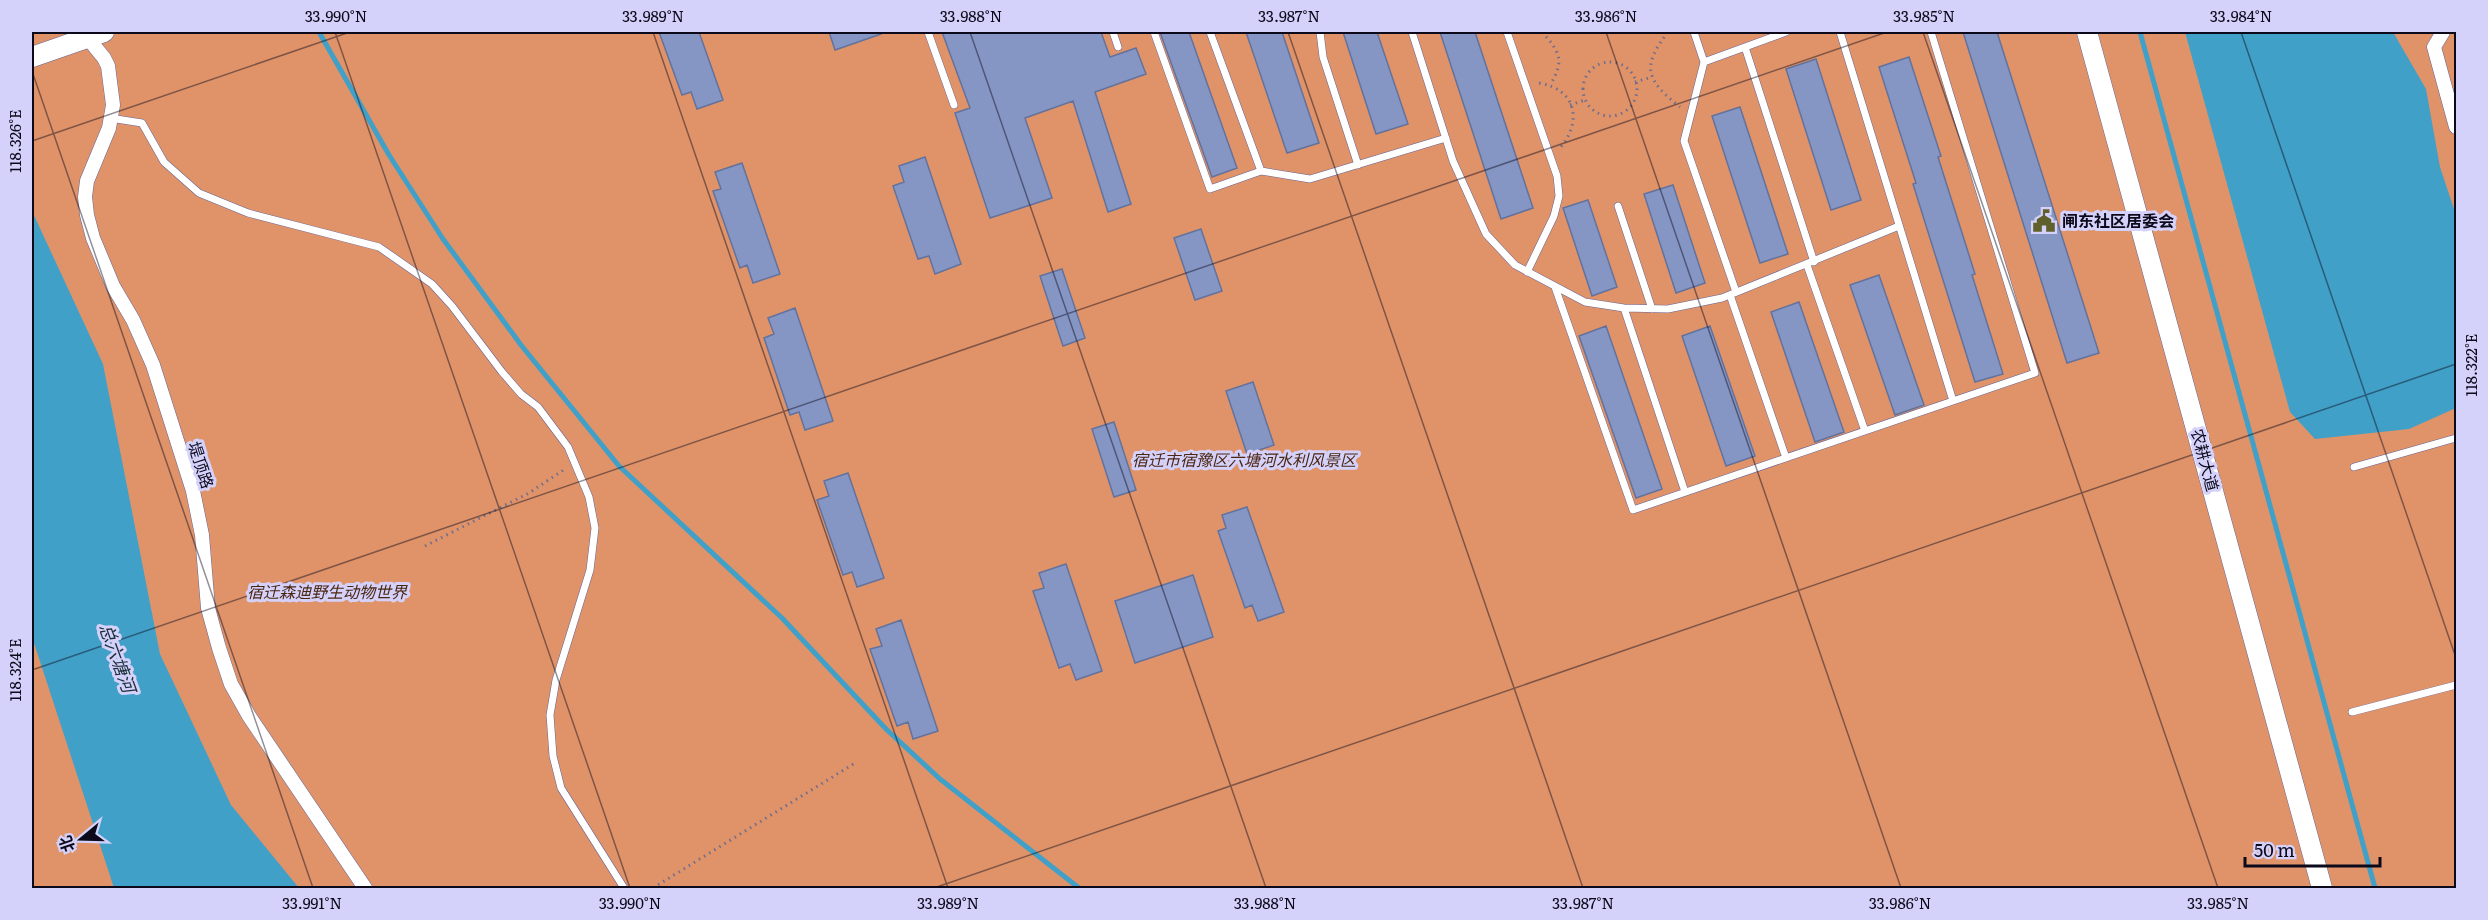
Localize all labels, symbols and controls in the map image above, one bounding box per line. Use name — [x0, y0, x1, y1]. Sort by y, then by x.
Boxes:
text: 33.990°N — [305, 4, 367, 27]
text: 33.989°N — [622, 4, 684, 27]
text: 33.988°N — [940, 4, 1002, 27]
text: 33.987°N — [1258, 4, 1320, 27]
text: 33.986°N — [1575, 4, 1637, 27]
text: 33.985°N — [1893, 4, 1955, 27]
text: 33.984°N — [2210, 4, 2272, 27]
text: 118.326°E — [3, 109, 26, 173]
public building icon: 闸东社区居委会 — [2031, 208, 2057, 234]
place label: 闸东社区居委会 — [2062, 208, 2174, 232]
text: 118.322°E — [2459, 334, 2482, 396]
street label: 农耕大道 — [2186, 426, 2226, 494]
street label: 堤顶路 — [183, 438, 221, 491]
park label: 宿迁市宿豫区六塘河水利风景区 — [1132, 447, 1358, 471]
park label: 宿迁森迪野生动物世界 — [247, 579, 408, 603]
water label: 总六塘河 — [93, 619, 144, 699]
text: 118.324°E — [3, 638, 26, 702]
north arrow — [51, 809, 111, 869]
scale bar — [2245, 830, 2380, 868]
text: 北 — [52, 833, 80, 856]
text: 50 m — [2254, 836, 2295, 863]
text: 33.991°N — [282, 891, 342, 914]
text: 33.990°N — [599, 891, 661, 914]
text: 33.989°N — [917, 891, 979, 914]
text: 33.988°N — [1234, 891, 1296, 914]
text: 33.987°N — [1552, 891, 1614, 914]
text: 33.986°N — [1869, 891, 1931, 914]
text: 33.985°N — [2187, 891, 2249, 914]

